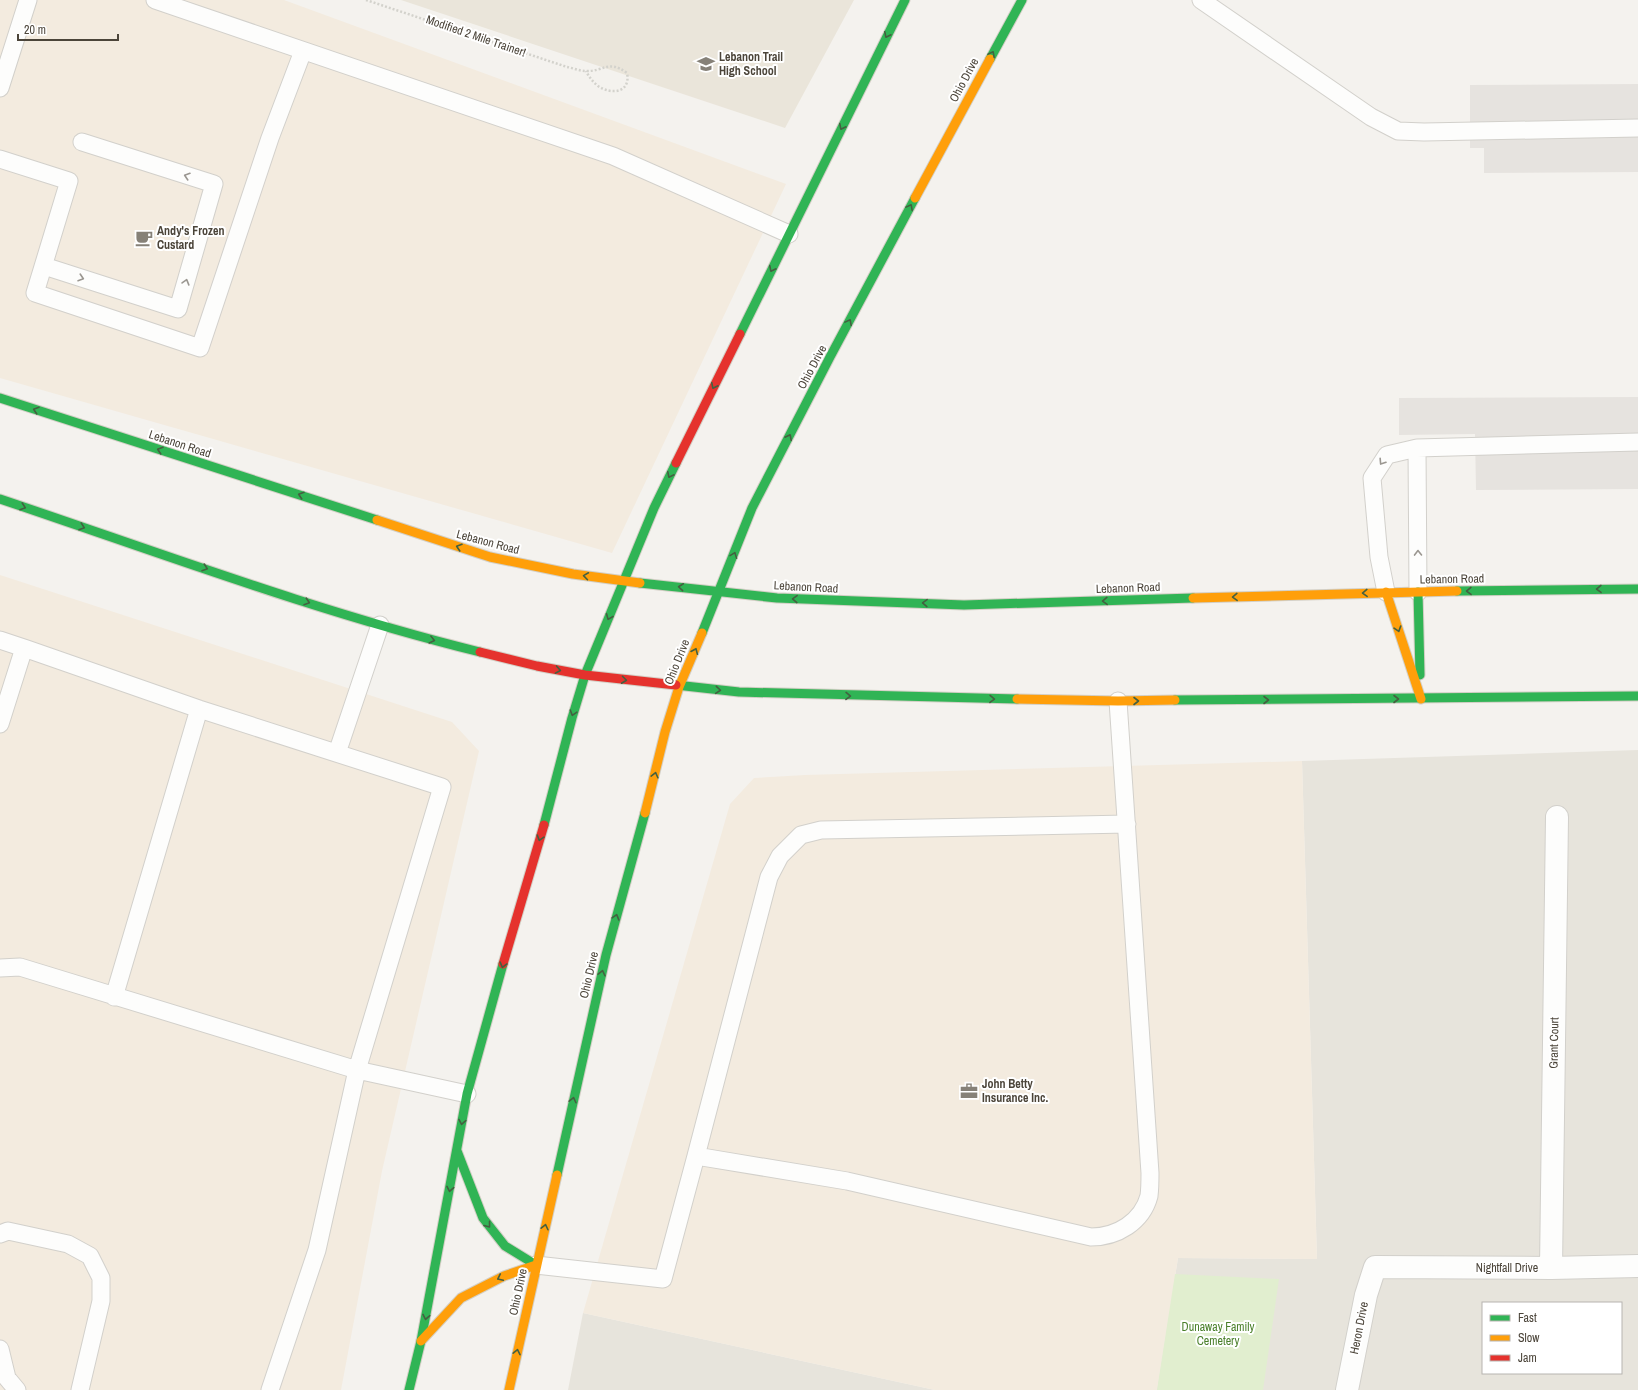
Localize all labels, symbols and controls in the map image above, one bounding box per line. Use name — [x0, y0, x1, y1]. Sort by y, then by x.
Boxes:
street label: Modified 2 Mile Trainer! — [424, 11, 528, 61]
scale bar — [18, 16, 118, 42]
text: 20 m — [24, 22, 46, 38]
one-way arrow — [884, 30, 892, 38]
place label: Lebanon Trail High School — [719, 49, 783, 79]
one-way arrow — [988, 51, 995, 58]
school or university icon: Lebanon Trail High School — [696, 54, 716, 74]
street label: Ohio Drive — [946, 55, 982, 105]
one-way arrow — [839, 123, 846, 131]
one-way arrow — [184, 172, 191, 180]
one-way arrow — [906, 204, 913, 211]
place label: Andy's Frozen Custard — [157, 223, 224, 253]
cafe icon: Andy's Frozen Custard — [134, 228, 154, 248]
one-way arrow — [769, 265, 777, 272]
one-way arrow — [77, 273, 84, 282]
one-way arrow — [181, 279, 190, 286]
one-way arrow — [844, 319, 852, 326]
street label: Ohio Drive — [794, 342, 830, 392]
one-way arrow — [711, 381, 719, 389]
one-way arrow — [33, 406, 40, 415]
street label: Lebanon Road — [147, 426, 213, 462]
one-way arrow — [784, 434, 792, 441]
one-way arrow — [157, 446, 164, 455]
one-way arrow — [1379, 458, 1387, 465]
one-way arrow — [668, 470, 675, 478]
one-way arrow — [298, 491, 305, 500]
one-way arrow — [19, 502, 26, 510]
one-way arrow — [78, 522, 85, 530]
street label: Lebanon Road — [455, 526, 521, 558]
one-way arrow — [456, 543, 463, 552]
one-way arrow — [1413, 550, 1422, 556]
one-way arrow — [730, 551, 738, 558]
one-way arrow — [201, 563, 208, 572]
street label: Lebanon Road — [1420, 570, 1484, 588]
one-way arrow — [582, 572, 589, 581]
street label: Lebanon Road — [773, 577, 839, 597]
street label: Lebanon Road — [1095, 579, 1161, 597]
one-way arrow — [678, 583, 684, 592]
one-way arrow — [1596, 585, 1602, 593]
one-way arrow — [1466, 587, 1472, 595]
one-way arrow — [1362, 589, 1368, 597]
one-way arrow — [1232, 593, 1238, 601]
one-way arrow — [792, 594, 798, 603]
one-way arrow — [304, 597, 311, 606]
one-way arrow — [1102, 597, 1108, 605]
one-way arrow — [922, 599, 928, 608]
one-way arrow — [606, 614, 614, 621]
one-way arrow — [1393, 626, 1402, 633]
one-way arrow — [428, 636, 435, 644]
street label: Ohio Drive — [661, 637, 693, 687]
one-way arrow — [690, 647, 698, 654]
one-way arrow — [555, 666, 561, 674]
one-way arrow — [621, 675, 627, 684]
one-way arrow — [715, 686, 721, 695]
one-way arrow — [845, 691, 851, 700]
one-way arrow — [989, 694, 995, 703]
one-way arrow — [1393, 695, 1399, 703]
one-way arrow — [1263, 696, 1269, 704]
one-way arrow — [1133, 697, 1139, 705]
one-way arrow — [569, 709, 578, 716]
one-way arrow — [650, 772, 658, 779]
one-way arrow — [536, 835, 545, 842]
one-way arrow — [612, 914, 620, 920]
street label: Ohio Drive — [576, 950, 602, 1000]
one-way arrow — [499, 962, 508, 969]
one-way arrow — [597, 970, 605, 977]
street label: Grant Court — [1546, 1017, 1562, 1069]
place label: John Betty Insurance Inc. — [982, 1076, 1048, 1106]
office icon: John Betty Insurance Inc. — [959, 1081, 979, 1101]
one-way arrow — [569, 1097, 577, 1103]
one-way arrow — [458, 1119, 467, 1125]
one-way arrow — [446, 1186, 454, 1192]
one-way arrow — [484, 1220, 491, 1227]
one-way arrow — [540, 1224, 549, 1231]
street label: Nightfall Drive — [1476, 1260, 1538, 1276]
street label: Ohio Drive — [505, 1267, 531, 1317]
one-way arrow — [496, 1273, 504, 1281]
street label: Heron Drive — [1346, 1300, 1372, 1356]
legend — [1482, 1302, 1622, 1374]
text: Fast — [1518, 1310, 1537, 1326]
one-way arrow — [422, 1313, 430, 1320]
park label: Dunaway Family Cemetery — [1182, 1319, 1254, 1349]
text: Slow — [1518, 1330, 1540, 1346]
one-way arrow — [513, 1349, 521, 1355]
text: Jam — [1518, 1350, 1537, 1366]

